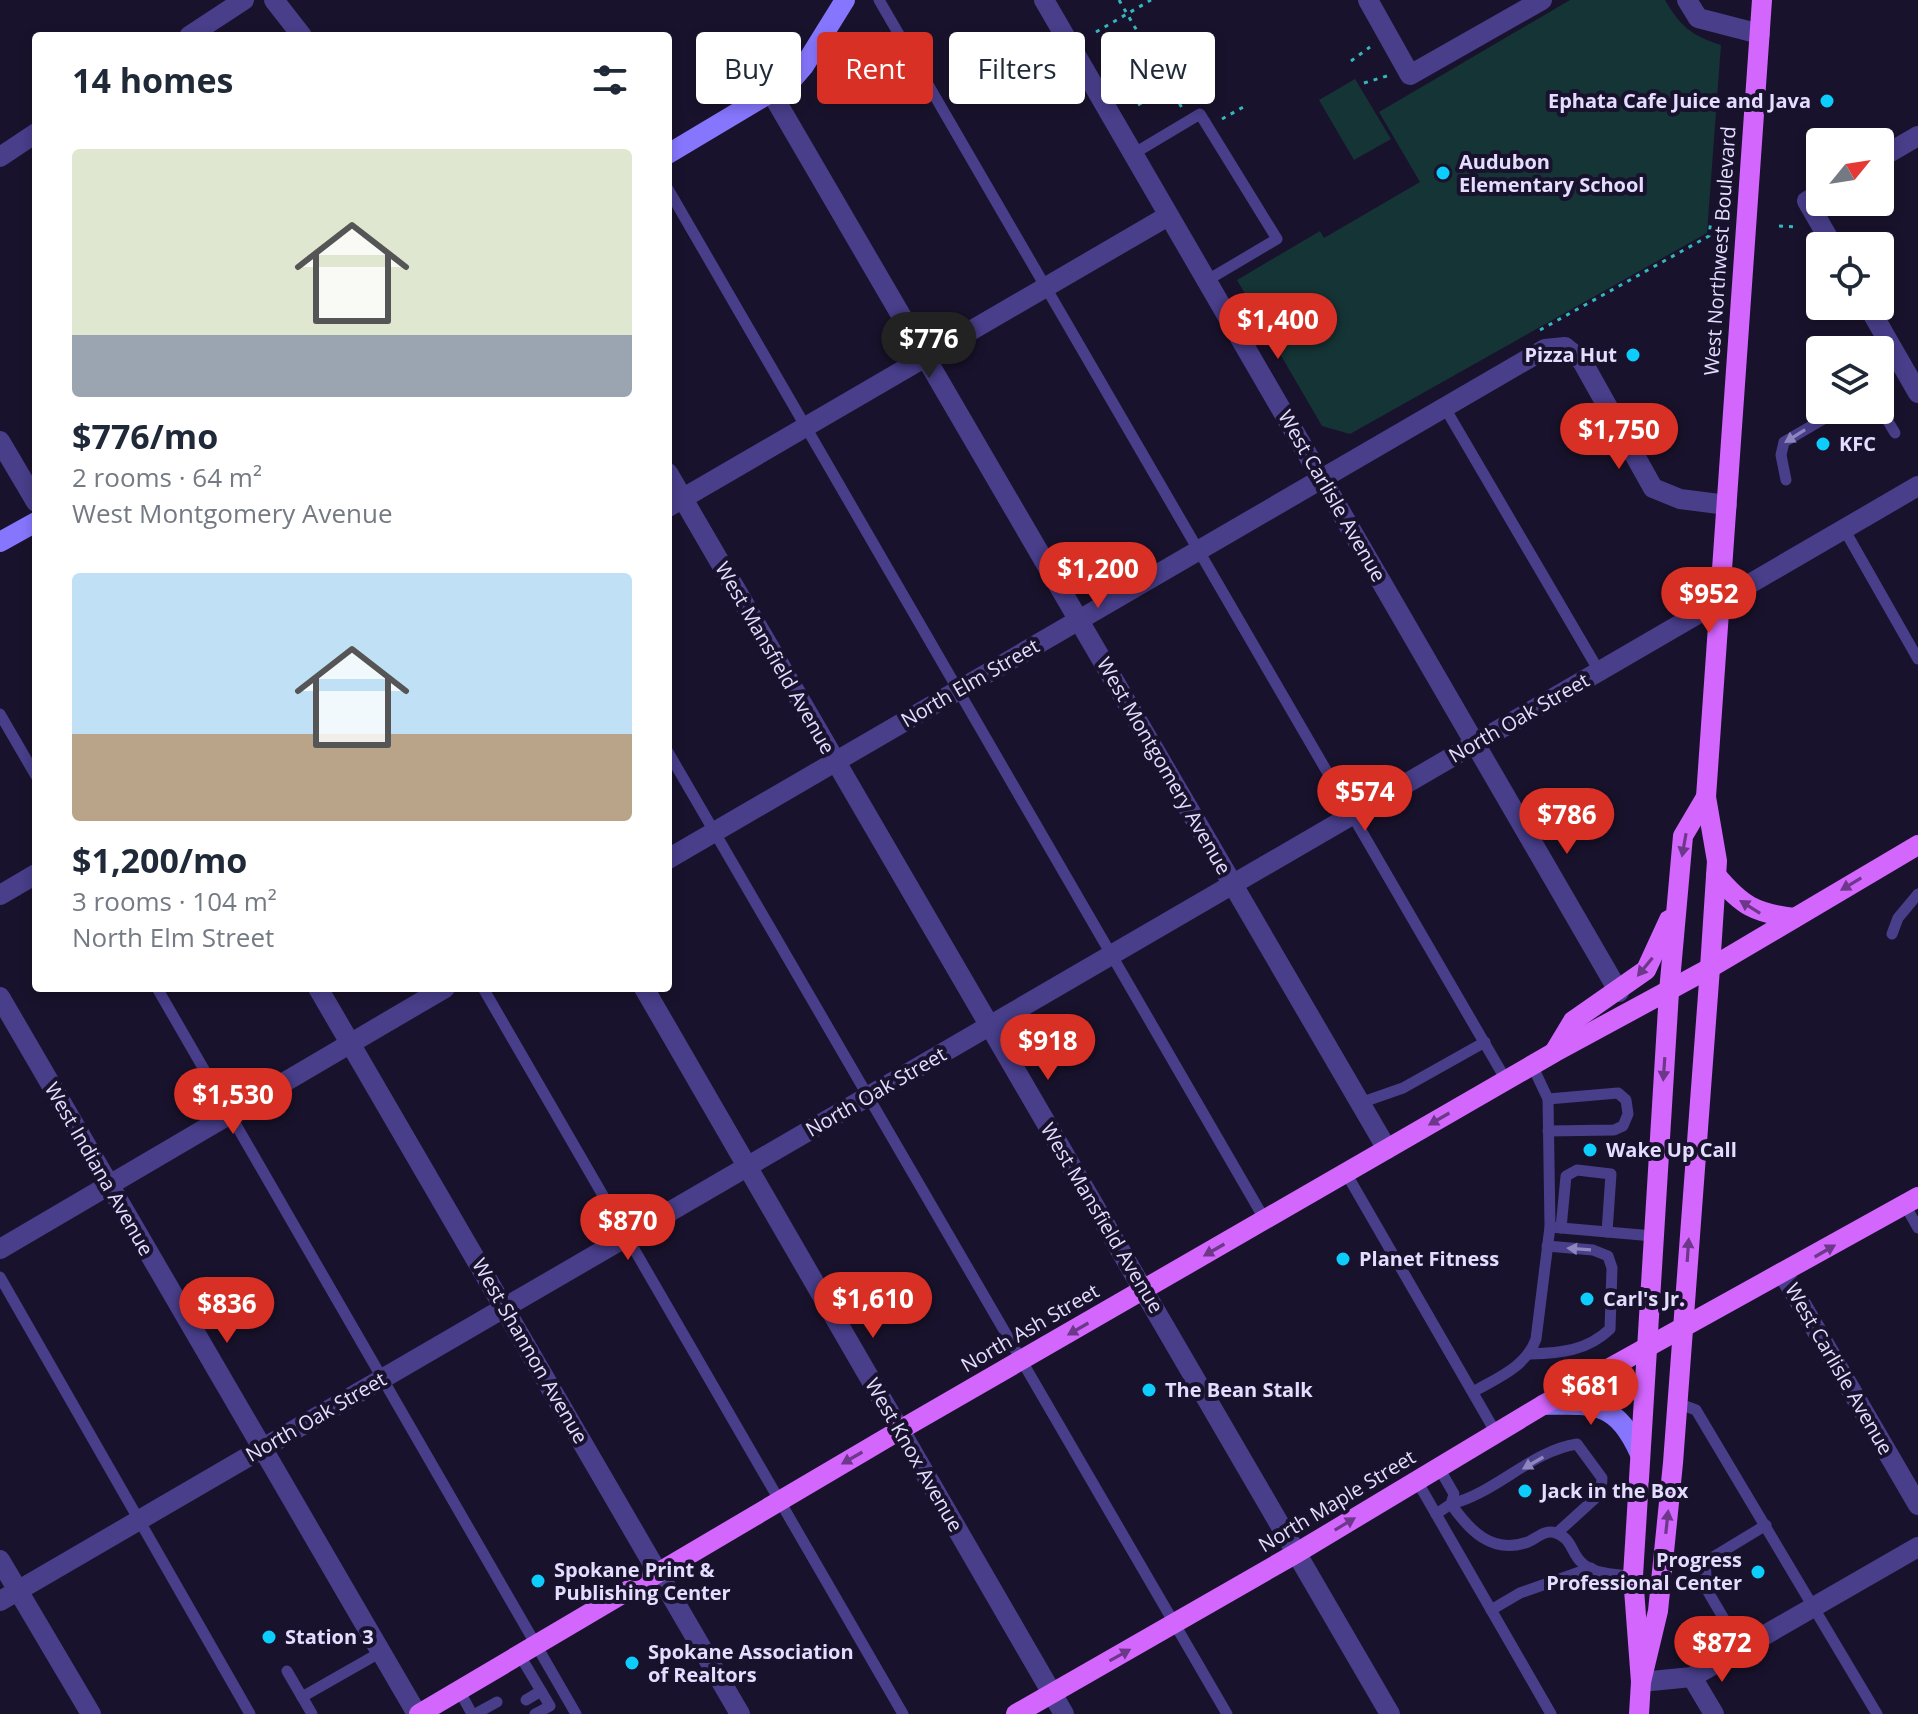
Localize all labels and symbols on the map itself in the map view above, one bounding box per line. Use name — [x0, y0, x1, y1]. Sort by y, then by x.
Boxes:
place label: Ephata Cafe Juice and Java — [1548, 87, 1811, 114]
marker: Ephata Cafe Juice and Java — [1818, 92, 1836, 110]
street label: West Northwest Boulevard — [1697, 125, 1742, 377]
north arrow — [1806, 128, 1894, 216]
place label: Audubon Elementary School — [1459, 148, 1644, 198]
marker: Audubon Elementary School — [1434, 164, 1452, 182]
pin: $1,400 — [1213, 293, 1343, 361]
pin: $776 — [882, 312, 976, 380]
place label: Pizza Hut — [1524, 341, 1617, 368]
marker: Pizza Hut — [1624, 346, 1642, 364]
pin: $1,750 — [1554, 403, 1684, 471]
street label: West Carlisle Avenue — [1272, 405, 1393, 587]
one-way arrow — [1784, 428, 1807, 443]
place label: KFC — [1839, 430, 1876, 457]
marker: KFC — [1814, 435, 1832, 453]
pin: $1,200 — [1033, 542, 1163, 610]
street label: West Mansfield Avenue — [709, 557, 842, 759]
pin: $952 — [1662, 567, 1756, 635]
street label: North Elm Street — [896, 632, 1044, 733]
street label: West Montgomery Avenue — [1091, 652, 1238, 879]
street label: North Oak Street — [1444, 666, 1594, 769]
pin: $574 — [1318, 765, 1412, 833]
pin: $786 — [1520, 788, 1614, 856]
one-way arrow — [1677, 832, 1689, 857]
one-way arrow — [1840, 877, 1862, 891]
one-way arrow — [1739, 900, 1761, 914]
one-way arrow — [1637, 957, 1654, 978]
pin: $918 — [1001, 1014, 1095, 1082]
street label: North Oak Street — [801, 1040, 951, 1143]
one-way arrow — [1657, 1057, 1670, 1082]
pin: $1,530 — [168, 1068, 298, 1136]
street label: West Indiana Avenue — [39, 1077, 160, 1260]
one-way arrow — [1428, 1112, 1450, 1126]
street label: West Mansfield Avenue — [1035, 1118, 1170, 1318]
place label: Wake Up Call — [1606, 1136, 1737, 1163]
marker: Wake Up Call — [1581, 1141, 1599, 1159]
pin: $870 — [581, 1194, 675, 1262]
one-way arrow — [1682, 1237, 1695, 1262]
one-way arrow — [1566, 1242, 1591, 1255]
one-way arrow — [1203, 1243, 1225, 1257]
one-way arrow — [1814, 1244, 1836, 1258]
place label: Planet Fitness — [1359, 1245, 1499, 1272]
marker: Planet Fitness — [1334, 1250, 1352, 1268]
street label: West Shannon Avenue — [466, 1253, 595, 1448]
pin: $1,610 — [808, 1272, 938, 1340]
pin: $836 — [180, 1277, 274, 1345]
street label: North Ash Street — [956, 1277, 1104, 1378]
street label: West Carlisle Avenue — [1779, 1278, 1900, 1460]
place label: Carl's Jr. — [1603, 1285, 1685, 1312]
marker: Carl's Jr. — [1578, 1290, 1596, 1308]
one-way arrow — [1067, 1322, 1089, 1336]
pin: $681 — [1544, 1359, 1638, 1427]
street label: North Oak Street — [241, 1365, 391, 1468]
street label: West Knox Avenue — [859, 1373, 969, 1537]
place label: The Bean Stalk — [1165, 1376, 1313, 1403]
marker: The Bean Stalk — [1140, 1381, 1158, 1399]
street label: North Maple Street — [1253, 1443, 1420, 1558]
one-way arrow — [841, 1451, 863, 1465]
one-way arrow — [1522, 1456, 1544, 1470]
place label: Jack in the Box — [1539, 1477, 1689, 1504]
marker: Jack in the Box — [1516, 1482, 1534, 1500]
one-way arrow — [1661, 1509, 1674, 1534]
one-way arrow — [1334, 1517, 1356, 1531]
place label: Progress Professional Center — [1546, 1546, 1742, 1596]
place label: Spokane Print & Publishing Center — [554, 1556, 731, 1606]
marker: Progress Professional Center — [1749, 1563, 1767, 1581]
marker: Spokane Print & Publishing Center — [529, 1572, 547, 1590]
pin: $872 — [1675, 1616, 1769, 1684]
place label: Station 3 — [285, 1623, 374, 1650]
marker: Station 3 — [260, 1628, 278, 1646]
place label: Spokane Association of Realtors — [648, 1638, 854, 1688]
one-way arrow — [1109, 1648, 1131, 1662]
marker: Spokane Association of Realtors — [623, 1654, 641, 1672]

